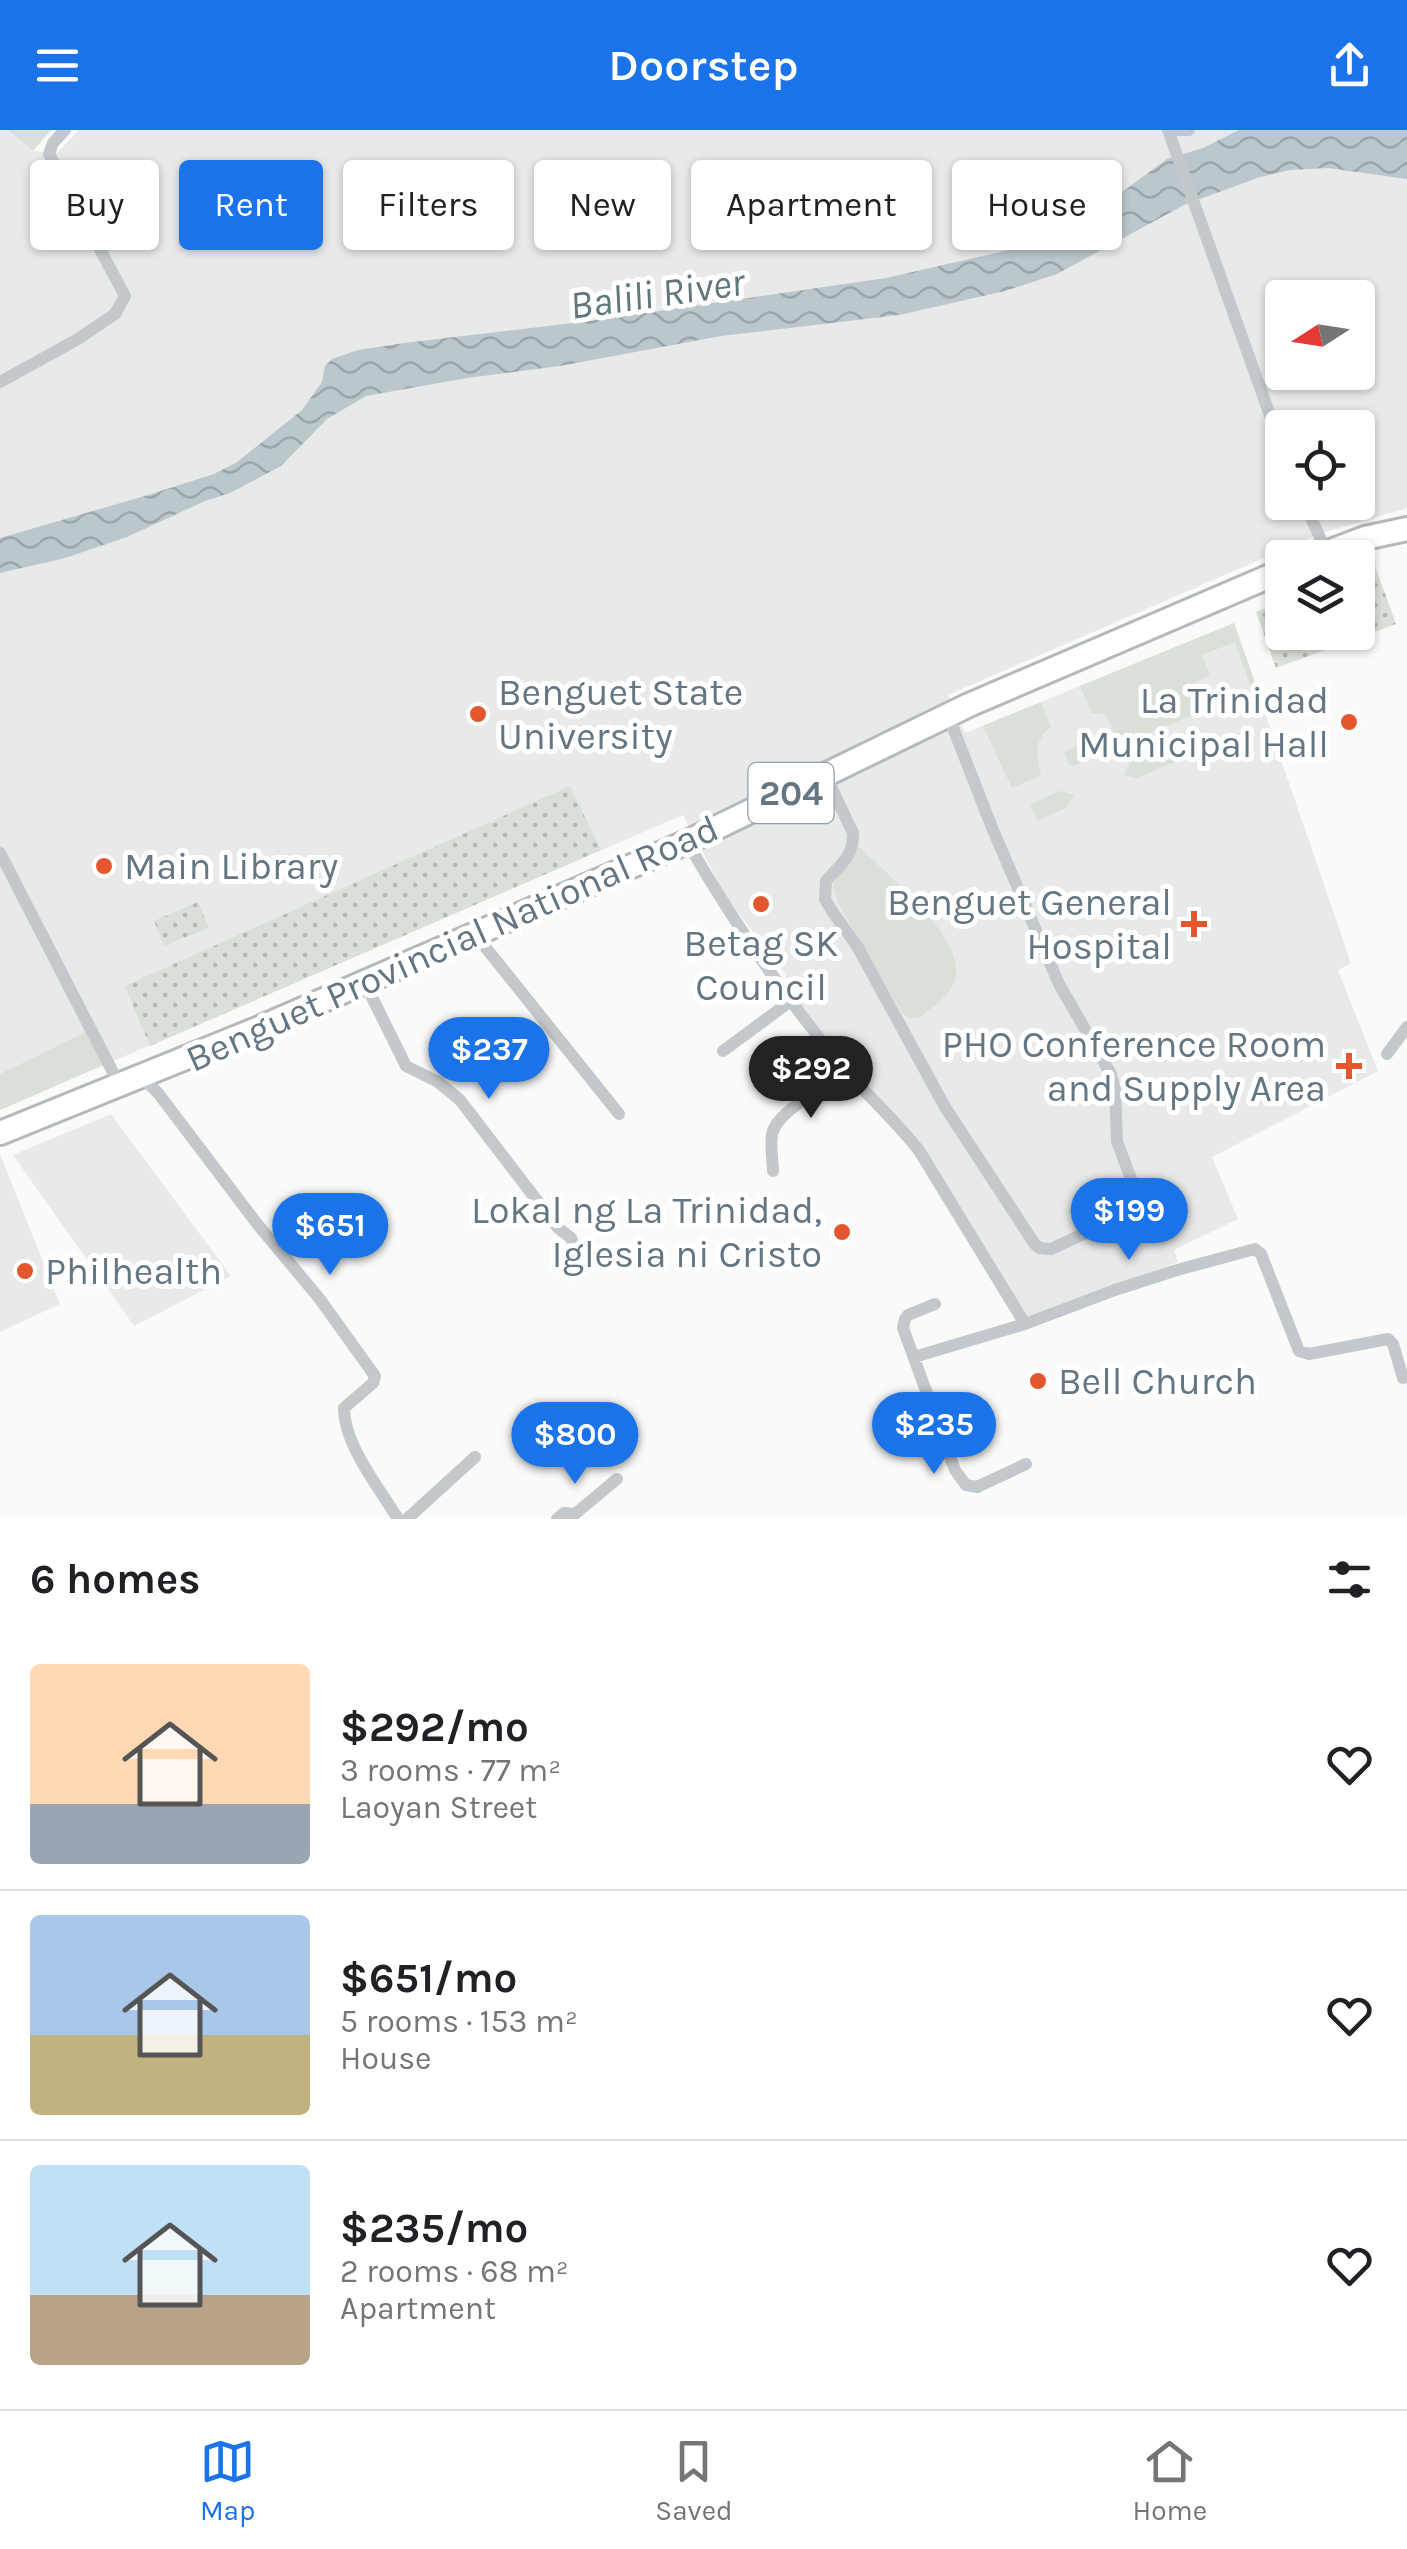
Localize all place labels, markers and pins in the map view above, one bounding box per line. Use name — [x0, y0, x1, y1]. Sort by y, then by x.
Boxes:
place label: Benguet State University — [498, 670, 743, 759]
place label: La Trinidad Municipal Hall — [1078, 678, 1329, 767]
marker: Benguet State University — [467, 703, 489, 725]
marker: La Trinidad Municipal Hall — [1338, 711, 1360, 733]
place label: Main Library — [124, 844, 338, 889]
marker: Main Library — [93, 855, 115, 877]
place label: Benguet General Hospital — [887, 880, 1172, 969]
marker: Betag SK Council — [750, 893, 772, 915]
marker: Benguet General Hospital — [1181, 911, 1207, 937]
place label: Betag SK Council — [684, 921, 838, 1010]
pin: $237 — [430, 1017, 548, 1102]
place label: PHO Conference Room and Supply Area — [942, 1022, 1326, 1111]
pin: $292 — [752, 1036, 870, 1121]
marker: PHO Conference Room and Supply Area — [1336, 1053, 1362, 1079]
pin: $199 — [1070, 1178, 1188, 1263]
place label: Lokal ng La Trinidad, Iglesia ni Cristo — [471, 1188, 822, 1277]
pin: $651 — [271, 1193, 389, 1278]
marker: Lokal ng La Trinidad, Iglesia ni Cristo — [831, 1221, 853, 1243]
place label: Philhealth — [45, 1249, 222, 1294]
marker: Philhealth — [14, 1260, 36, 1282]
place label: Bell Church — [1058, 1359, 1257, 1404]
marker: Bell Church — [1027, 1370, 1049, 1392]
pin: $235 — [875, 1392, 993, 1477]
pin: $800 — [516, 1402, 634, 1487]

